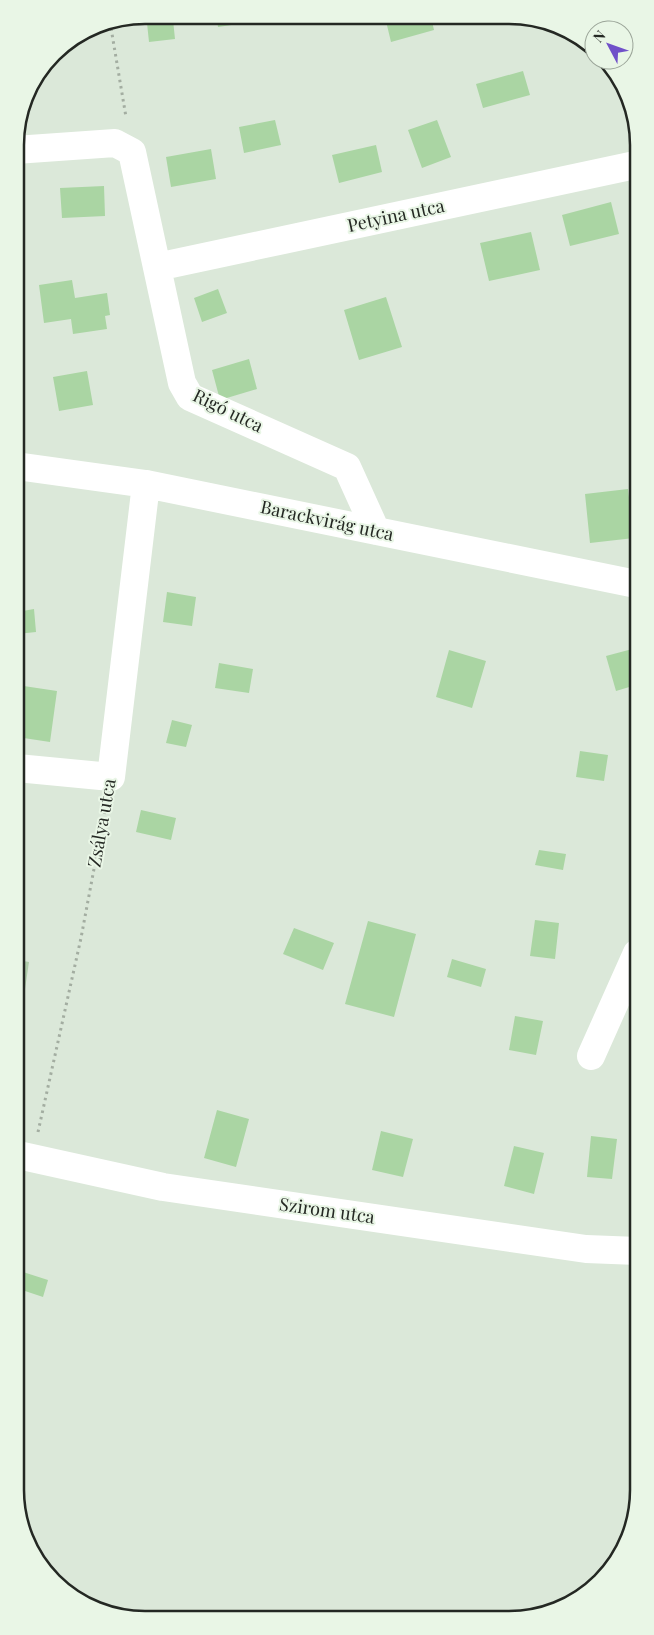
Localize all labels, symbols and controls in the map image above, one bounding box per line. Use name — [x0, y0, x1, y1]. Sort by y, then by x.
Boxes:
north arrow — [584, 20, 634, 70]
text: N — [588, 26, 609, 46]
street label: Petyina utca — [345, 193, 447, 237]
street label: Rigó utca — [189, 383, 268, 437]
street label: Barackvirág utca — [258, 494, 396, 546]
street label: Zsálya utca — [81, 777, 121, 869]
street label: Szirom utca — [278, 1191, 376, 1229]

